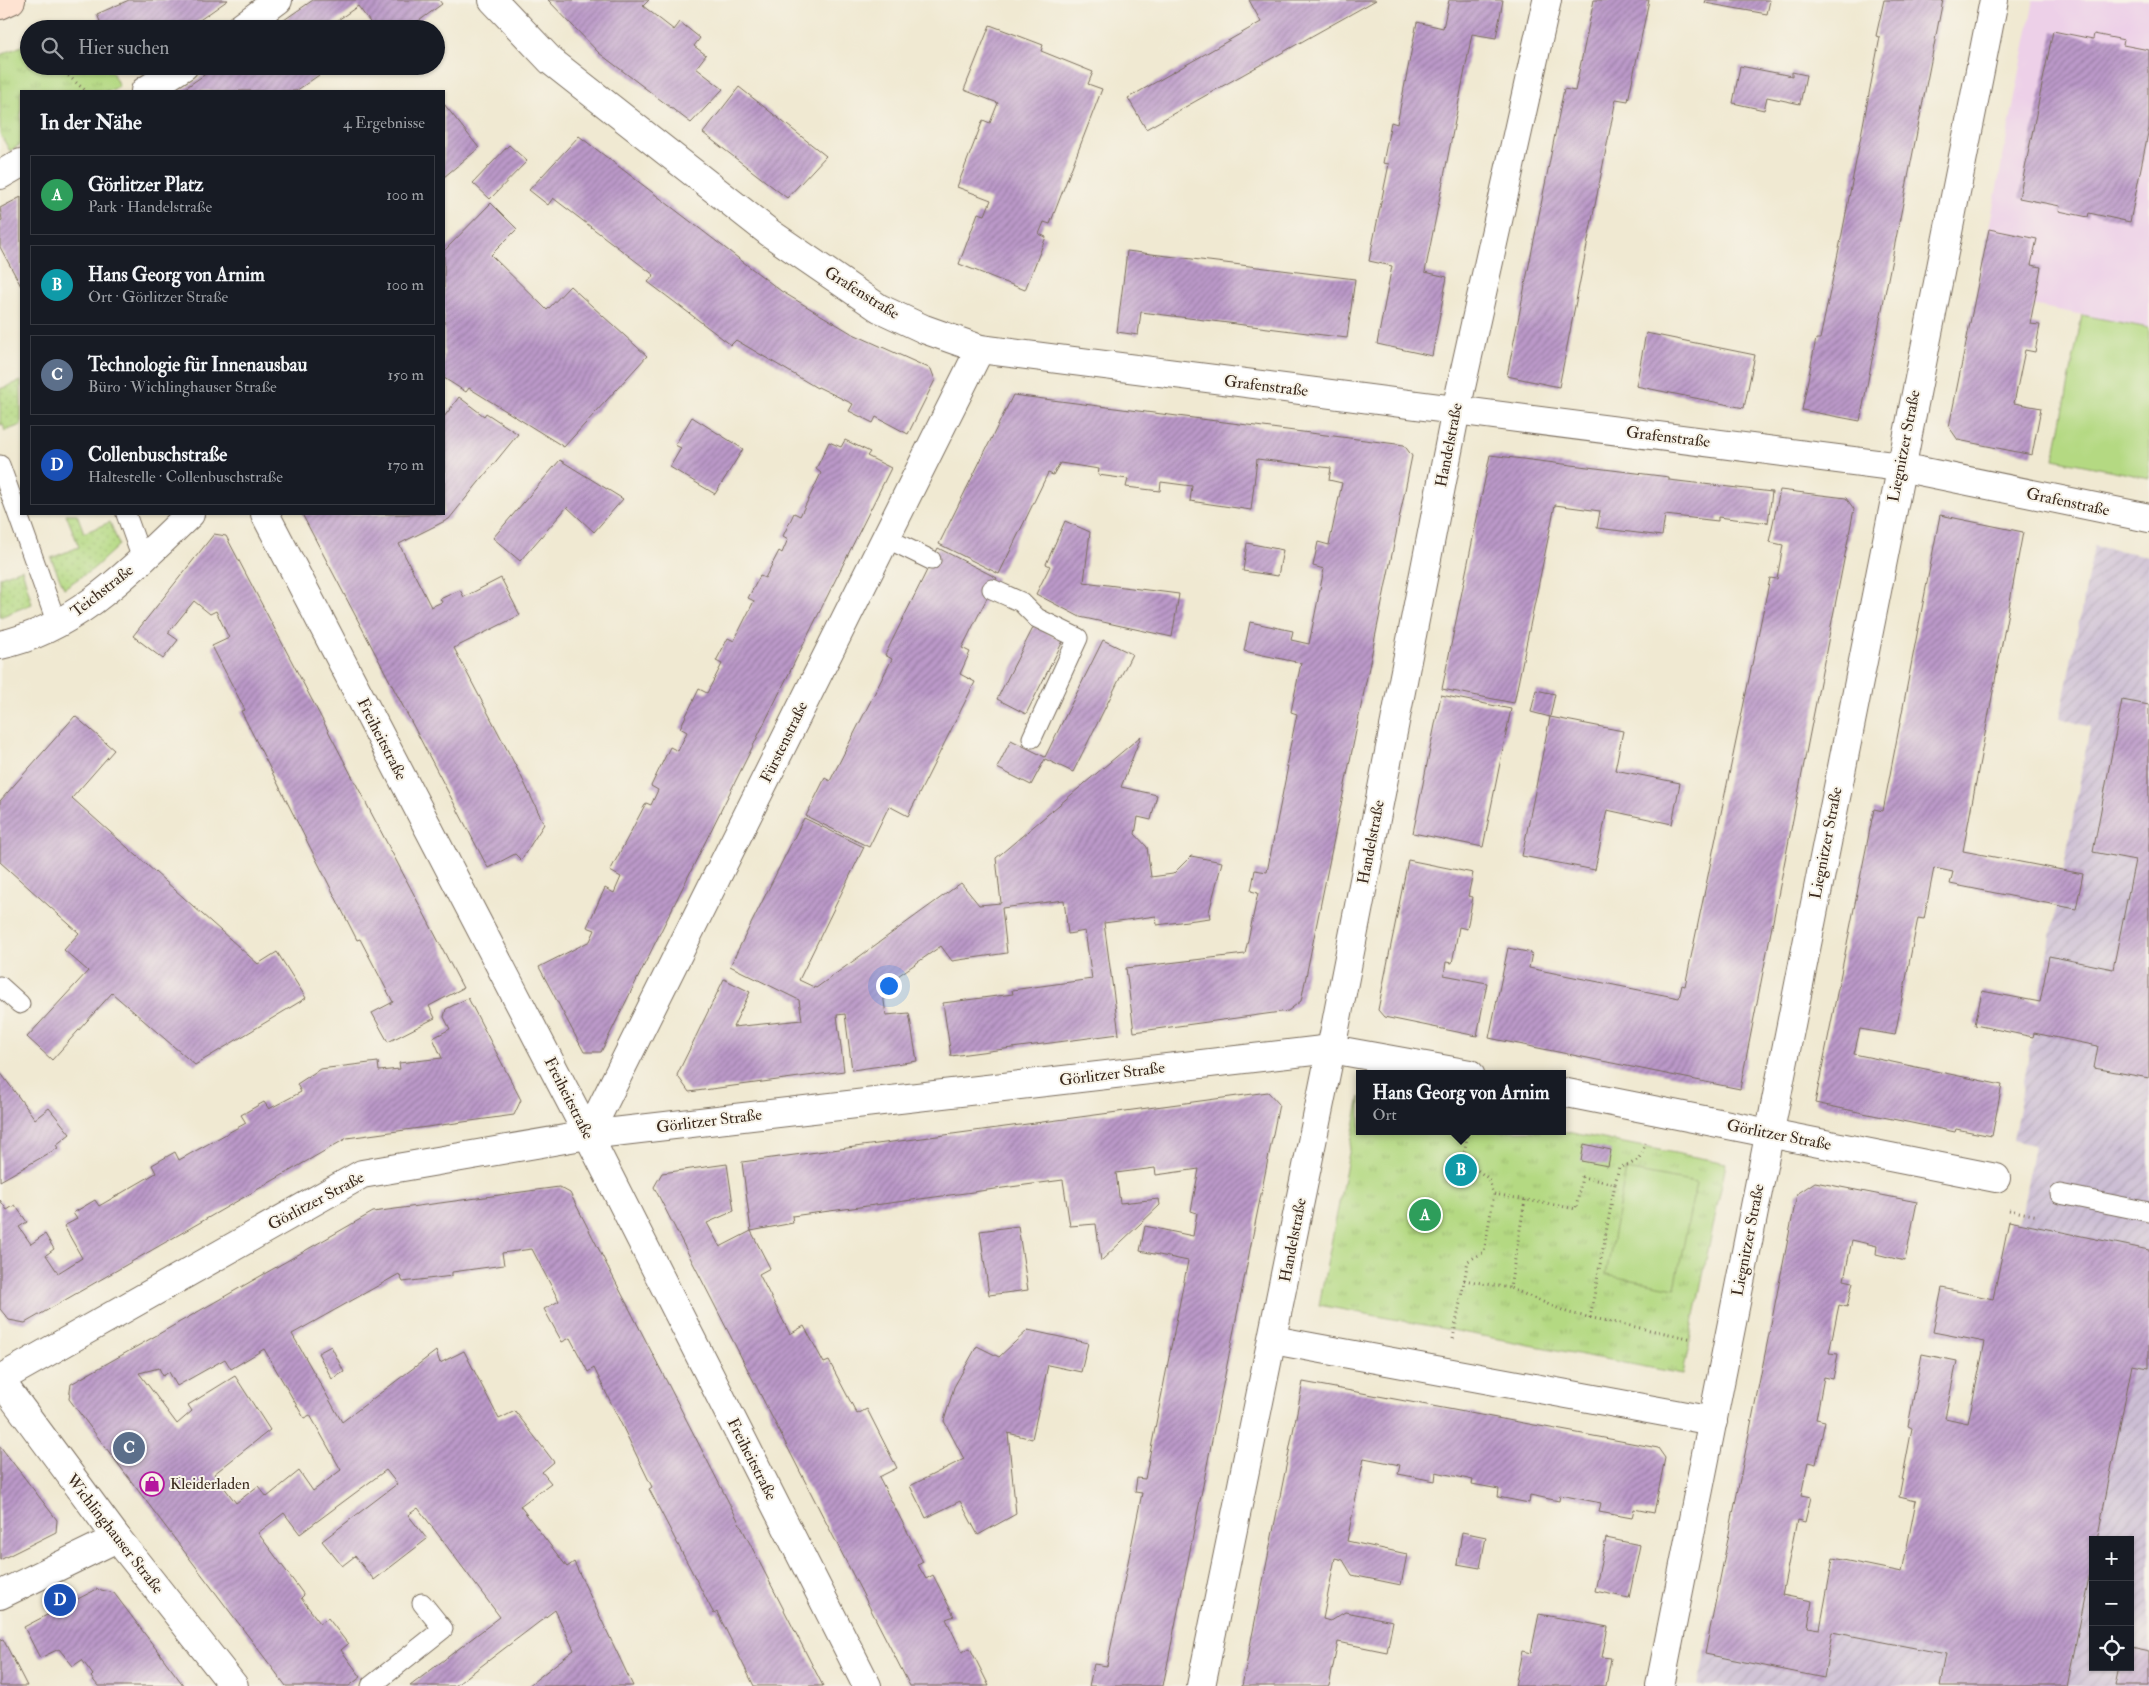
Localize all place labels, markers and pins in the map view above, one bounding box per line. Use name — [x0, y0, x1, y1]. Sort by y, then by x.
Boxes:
pin: B — [1445, 1151, 1477, 1189]
pin: A — [1409, 1196, 1441, 1234]
pin: C — [113, 1429, 145, 1467]
shop icon: Kleiderladen — [139, 1471, 165, 1497]
place label: Kleiderladen — [170, 1474, 250, 1494]
pin: D — [44, 1581, 76, 1619]

